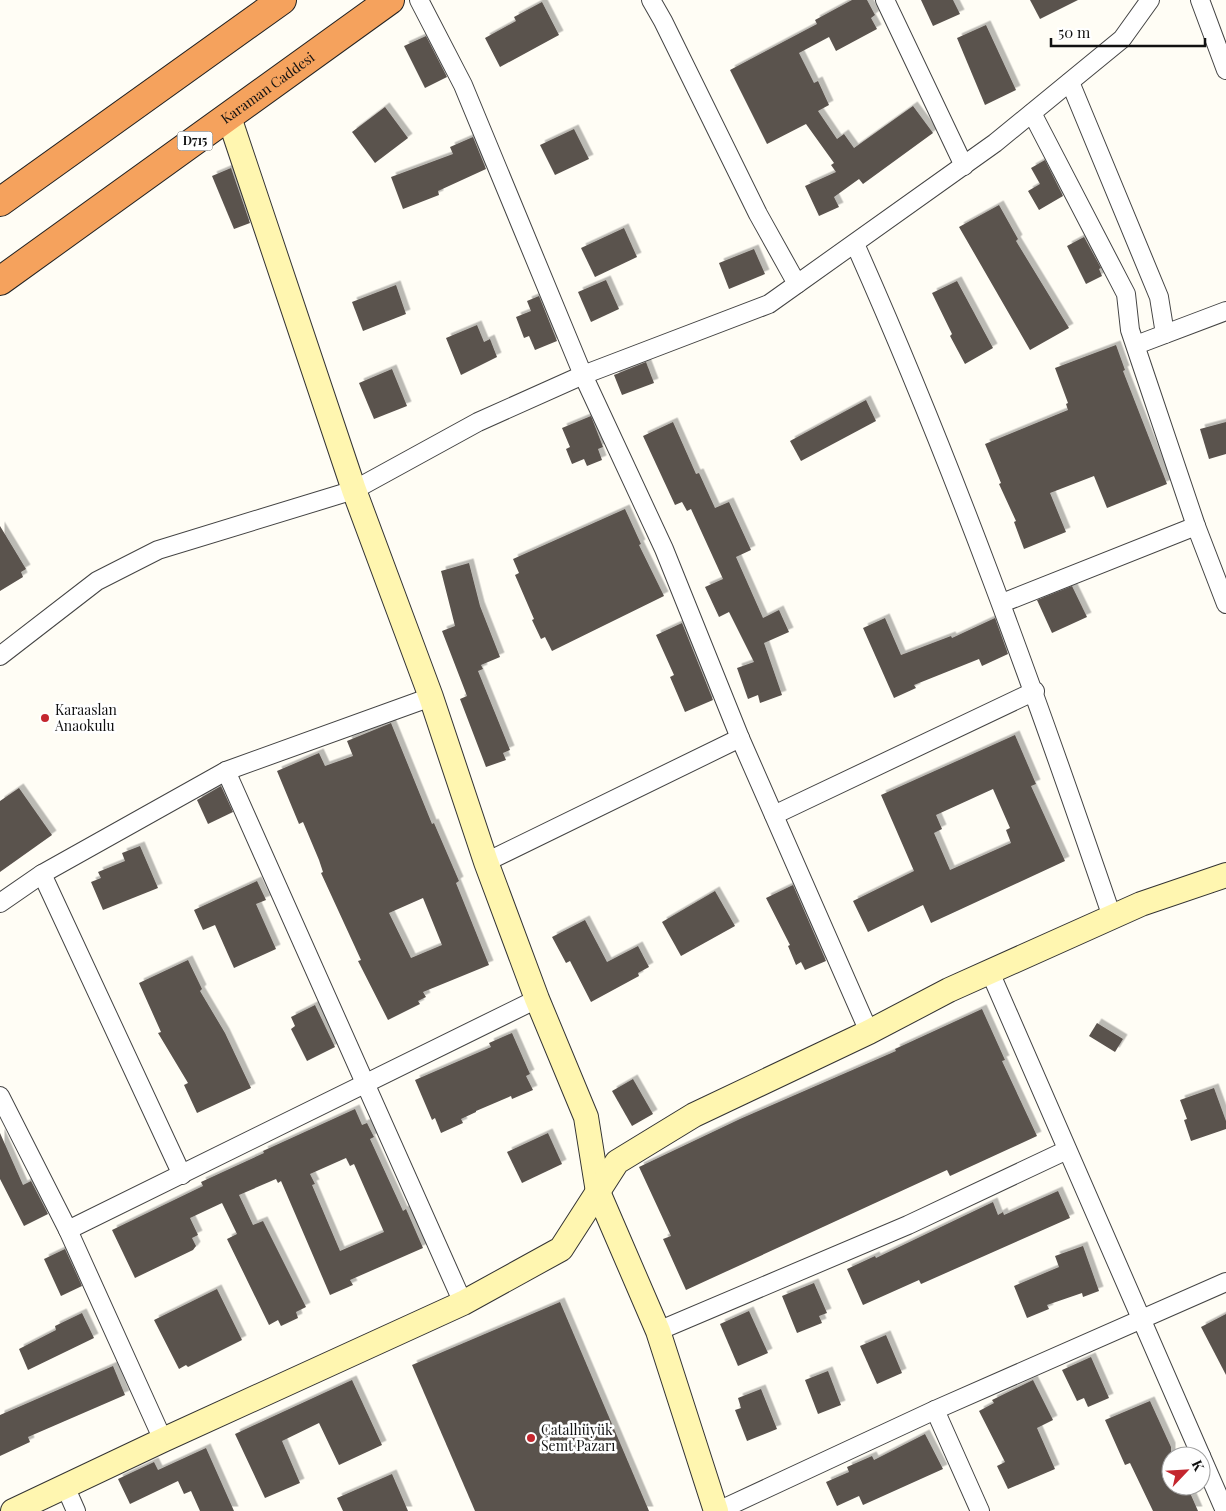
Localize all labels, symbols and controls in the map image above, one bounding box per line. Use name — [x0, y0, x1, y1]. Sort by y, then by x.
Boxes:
scale bar — [1051, 15, 1205, 47]
text: 50 m — [1058, 22, 1091, 42]
street label: Karaman Caddesi — [217, 48, 318, 128]
road number: D715 — [178, 132, 212, 150]
place label: Karaaslan Anaokulu — [54, 700, 118, 735]
marker: Karaaslan Anaokulu — [39, 712, 51, 724]
place label: Çatalhüyük Semt Pazarı — [541, 1420, 615, 1455]
marker: Çatalhüyük Semt Pazarı — [525, 1432, 537, 1444]
north arrow — [1161, 1446, 1211, 1496]
text: K — [1188, 1457, 1209, 1475]

